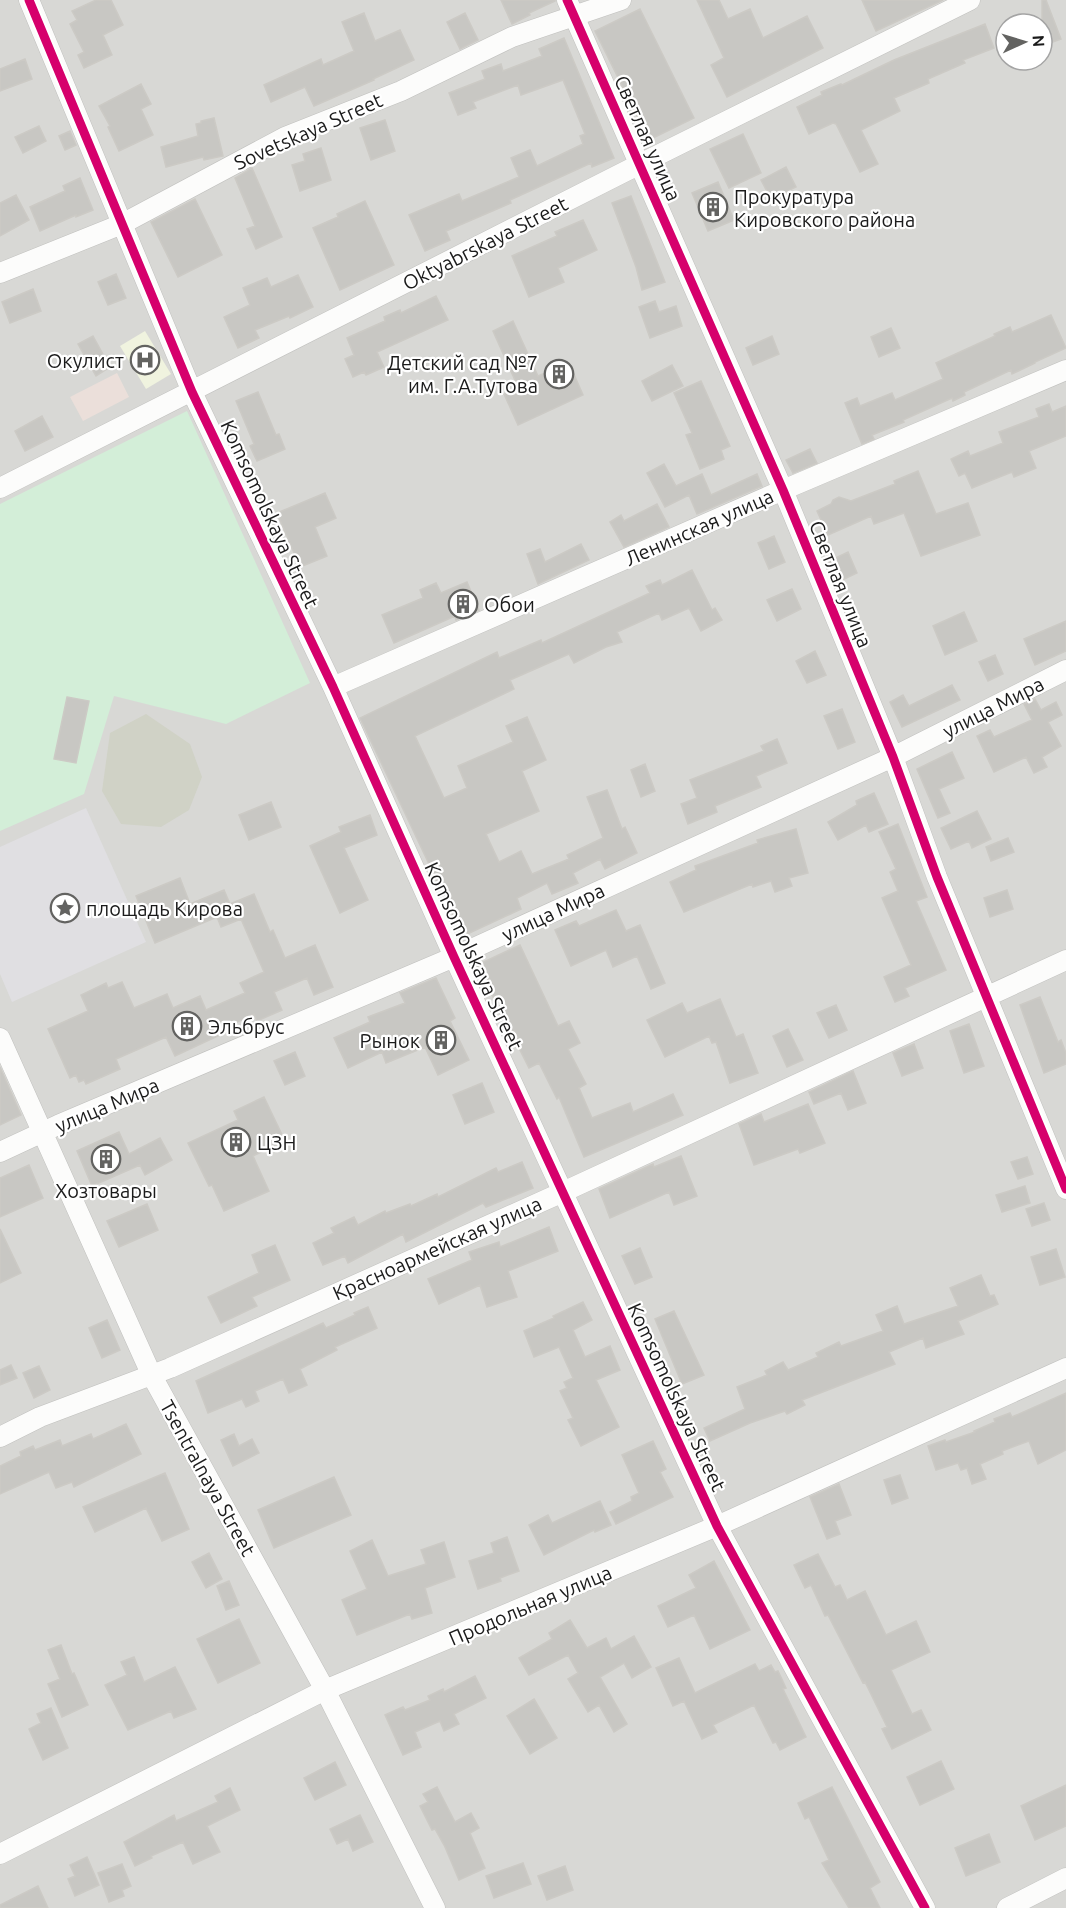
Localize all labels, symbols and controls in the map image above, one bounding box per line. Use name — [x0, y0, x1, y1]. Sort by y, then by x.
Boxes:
north arrow — [994, 12, 1054, 72]
text: N — [1030, 34, 1048, 48]
street label: Светлая улица — [610, 72, 686, 204]
street label: Sovetskaya Street — [230, 88, 386, 174]
place label: Прокуратура Кировского района — [734, 185, 915, 231]
street label: Oktyabrskaya Street — [399, 191, 571, 295]
building icon: Прокуратура Кировского района — [697, 191, 729, 223]
hospital icon: Окулист — [129, 344, 161, 376]
place label: Окулист — [47, 349, 124, 372]
place label: Детский сад №7 им. Г.А.Тутова — [387, 351, 538, 397]
building icon: Детский сад №7 им. Г.А.Тутова — [543, 358, 575, 390]
street label: Komsomolskaya Street — [216, 416, 324, 612]
street label: Ленинская улица — [621, 484, 777, 570]
street label: Светлая улица — [805, 517, 877, 651]
building icon: Обои — [447, 588, 479, 620]
place label: Обои — [484, 593, 535, 616]
street label: улица Мира — [939, 672, 1047, 742]
street label: Komsomolskaya Street — [420, 858, 528, 1054]
street label: улица Мира — [498, 878, 608, 946]
place icon: площадь Кирова — [49, 892, 81, 924]
place label: площадь Кирова — [86, 897, 243, 920]
building icon: Эльбрус — [171, 1010, 203, 1042]
place label: Эльбрус — [208, 1015, 284, 1038]
building icon: Рынок — [425, 1024, 457, 1056]
place label: Рынок — [359, 1029, 420, 1052]
street label: улица Мира — [52, 1073, 162, 1137]
building icon: ЦЗН — [220, 1126, 252, 1158]
place label: ЦЗН — [257, 1131, 297, 1154]
building icon: Хозтовары — [90, 1143, 122, 1175]
place label: Хозтовары — [55, 1179, 157, 1202]
street label: Красноармейская улица — [329, 1191, 545, 1305]
street label: Komsomolskaya Street — [623, 1299, 731, 1495]
street label: Tsentralnaya Street — [156, 1396, 260, 1560]
street label: Продольная улица — [445, 1560, 615, 1650]

